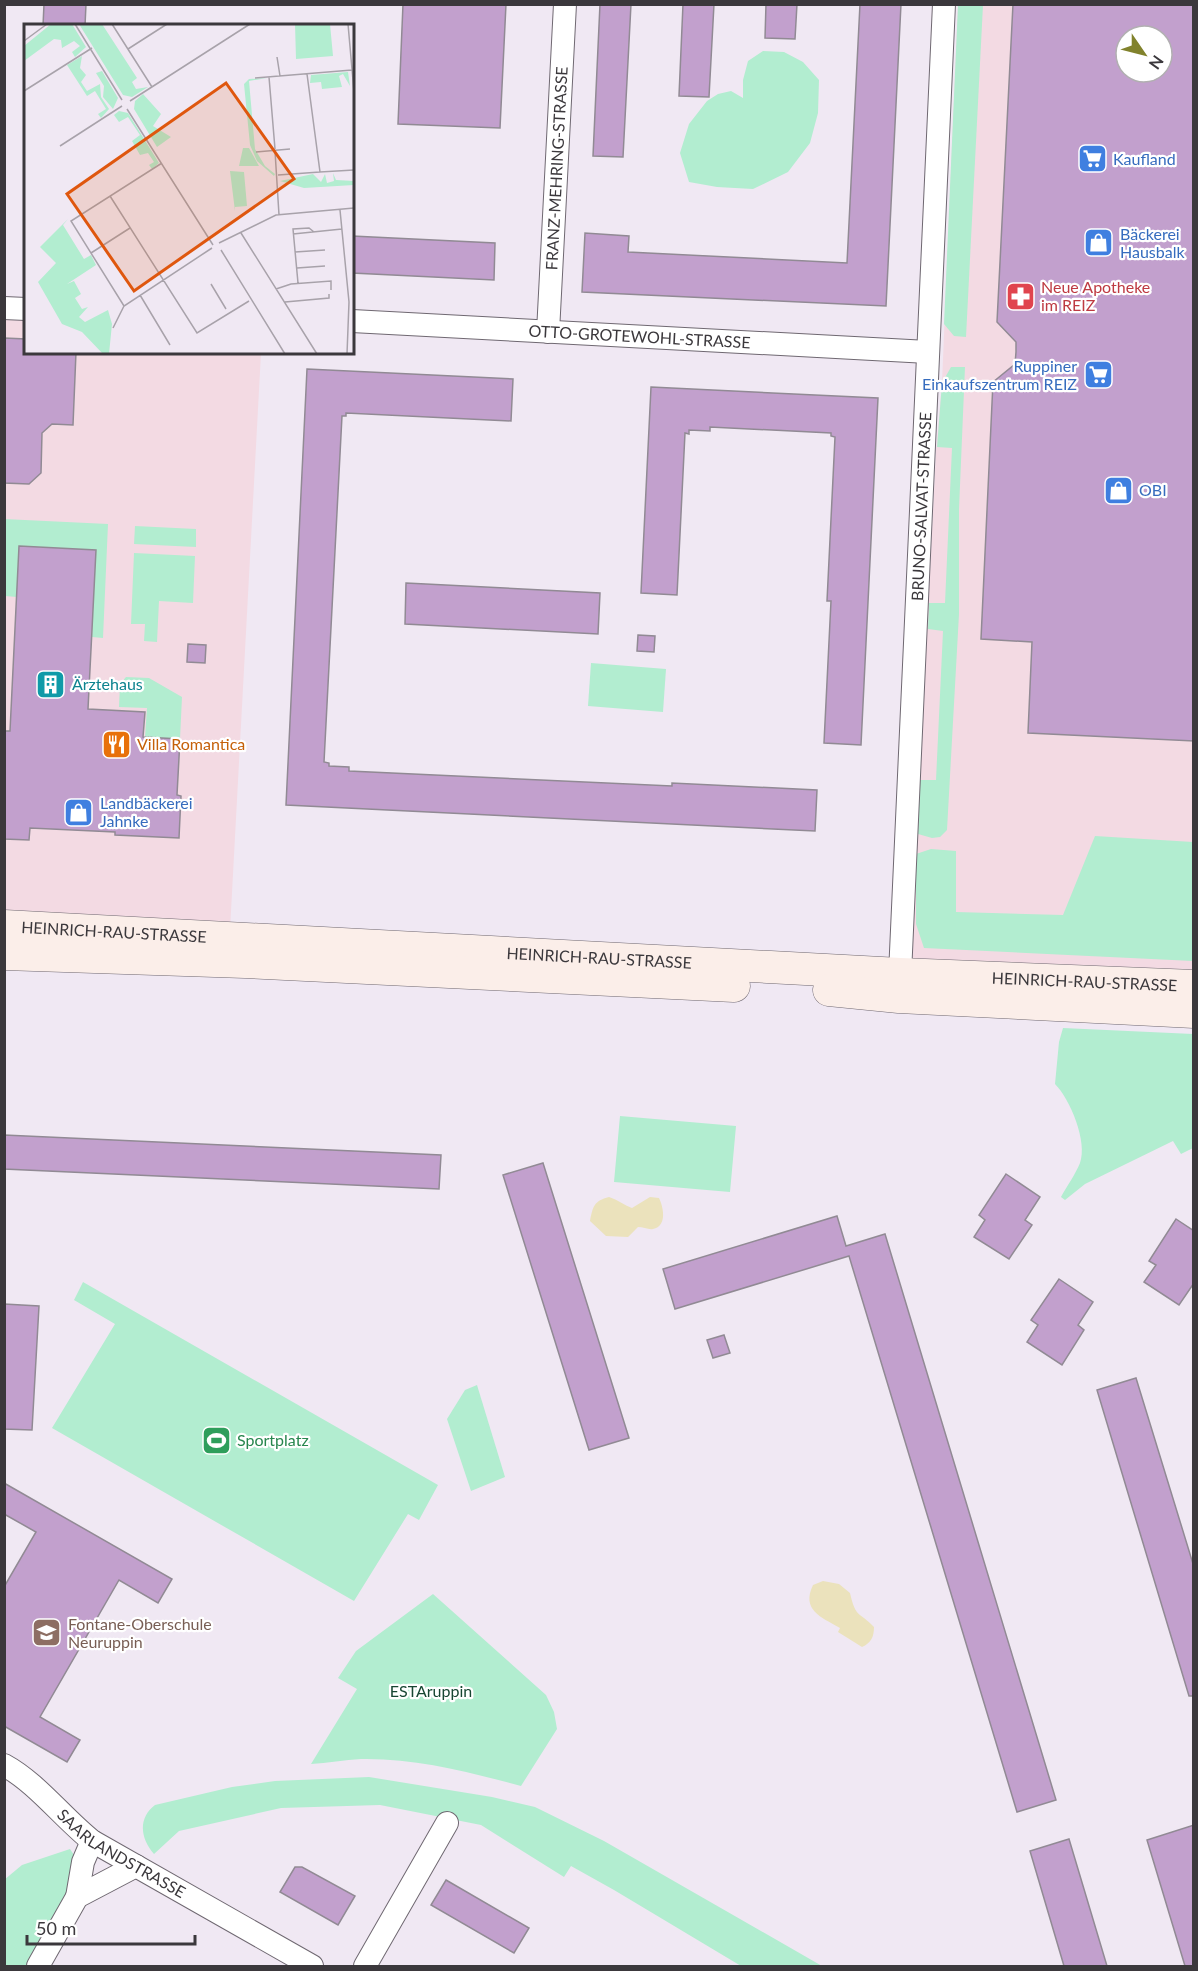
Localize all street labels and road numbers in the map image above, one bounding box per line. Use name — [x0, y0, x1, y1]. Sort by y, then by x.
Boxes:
street label: FRANZ-MEHRING-STRASSE — [541, 66, 571, 271]
street label: OTTO-GROTEWOHL-STRASSE — [528, 321, 751, 351]
street label: BRUNO-SALVAT-STRASSE — [907, 412, 934, 601]
street label: HEINRICH-RAU-STRASSE — [21, 917, 207, 946]
street label: HEINRICH-RAU-STRASSE — [506, 943, 692, 972]
street label: HEINRICH-RAU-STRASSE — [991, 968, 1178, 994]
street label: SAARLANDSTRASSE — [54, 1805, 189, 1901]

